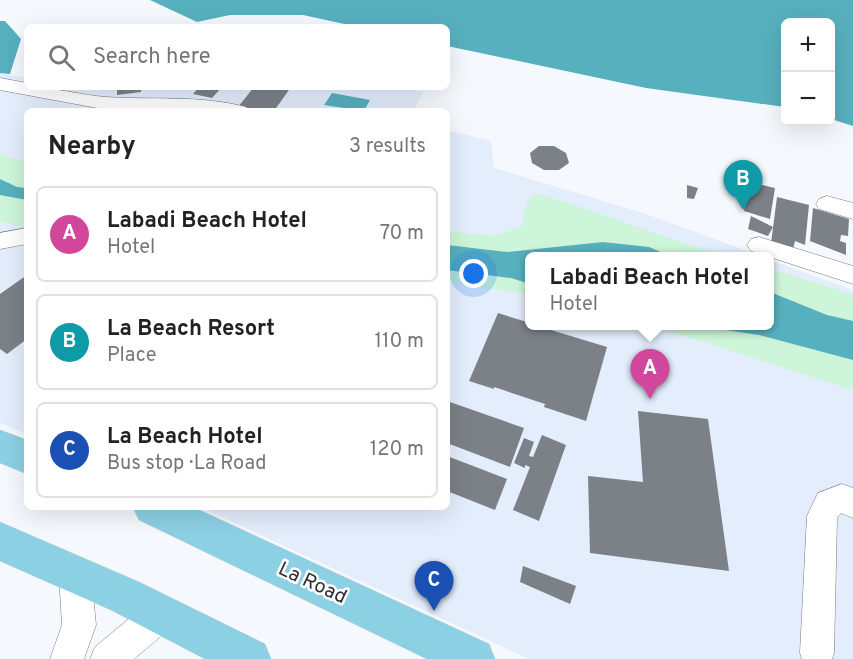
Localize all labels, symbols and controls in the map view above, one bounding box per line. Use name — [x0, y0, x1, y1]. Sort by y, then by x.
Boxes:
map controls — [781, 18, 835, 126]
button: + — [781, 18, 835, 72]
search box — [24, 24, 450, 90]
icon: search — [45, 41, 78, 74]
text: Search here — [93, 44, 211, 71]
button: − — [781, 72, 835, 126]
text: Nearby — [48, 131, 136, 164]
text: 3 results — [349, 134, 426, 160]
pin: B — [724, 160, 762, 210]
text: Labadi Beach Hotel — [107, 208, 307, 235]
text: A — [62, 221, 77, 247]
text: 70 m — [380, 221, 424, 247]
text: Hotel — [107, 235, 155, 261]
popup — [525, 252, 774, 330]
your location — [459, 259, 488, 288]
text: Labadi Beach Hotel — [550, 265, 749, 292]
text: Hotel — [550, 292, 598, 318]
text: La Beach Resort — [107, 316, 275, 343]
text: B — [63, 329, 76, 355]
text: 110 m — [375, 329, 424, 355]
text: Place — [107, 343, 157, 369]
pin: A — [630, 350, 670, 399]
text: La Beach Hotel — [107, 424, 263, 451]
text: C — [63, 437, 76, 463]
text: 120 m — [370, 437, 424, 463]
text: Bus stop · La Road — [107, 451, 266, 477]
street label: La Road — [274, 557, 351, 611]
pin: C — [414, 562, 454, 611]

